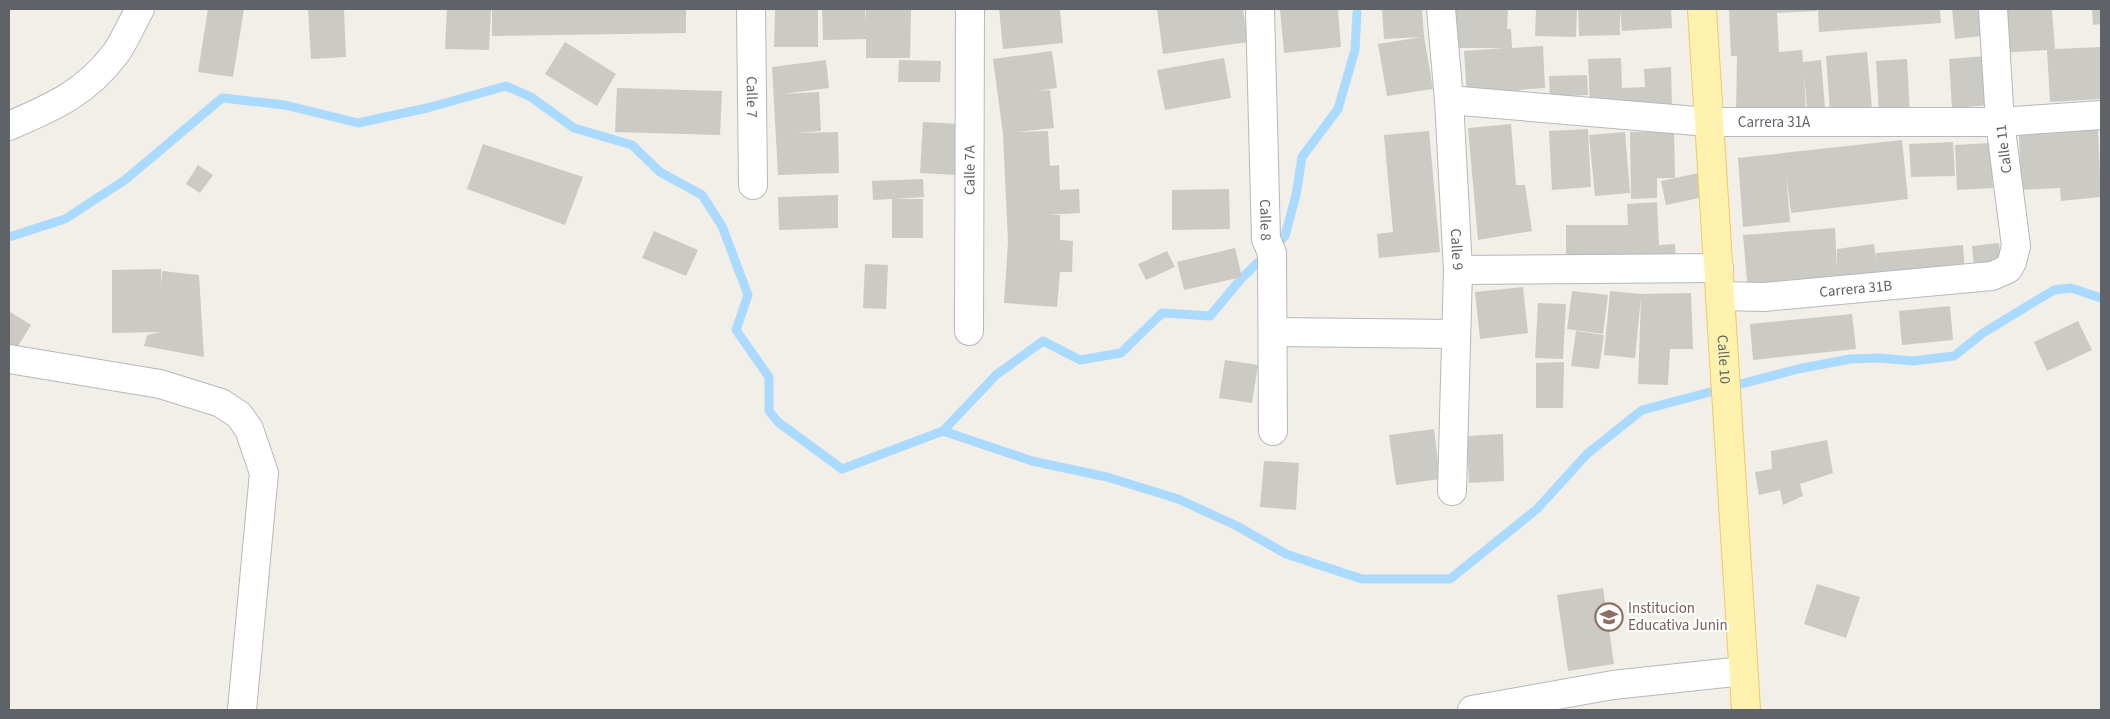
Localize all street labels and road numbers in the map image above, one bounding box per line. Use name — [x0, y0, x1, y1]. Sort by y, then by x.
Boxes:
street label: Calle 7 — [741, 76, 763, 118]
street label: Carrera 31A — [1738, 112, 1811, 133]
street label: Calle 11 — [1991, 123, 2017, 175]
street label: Calle 7A — [959, 144, 980, 195]
street label: Calle 8 — [1254, 199, 1277, 241]
street label: Calle 9 — [1445, 228, 1469, 271]
street label: Carrera 31B — [1818, 275, 1893, 302]
street label: Calle 10 — [1712, 334, 1736, 385]

